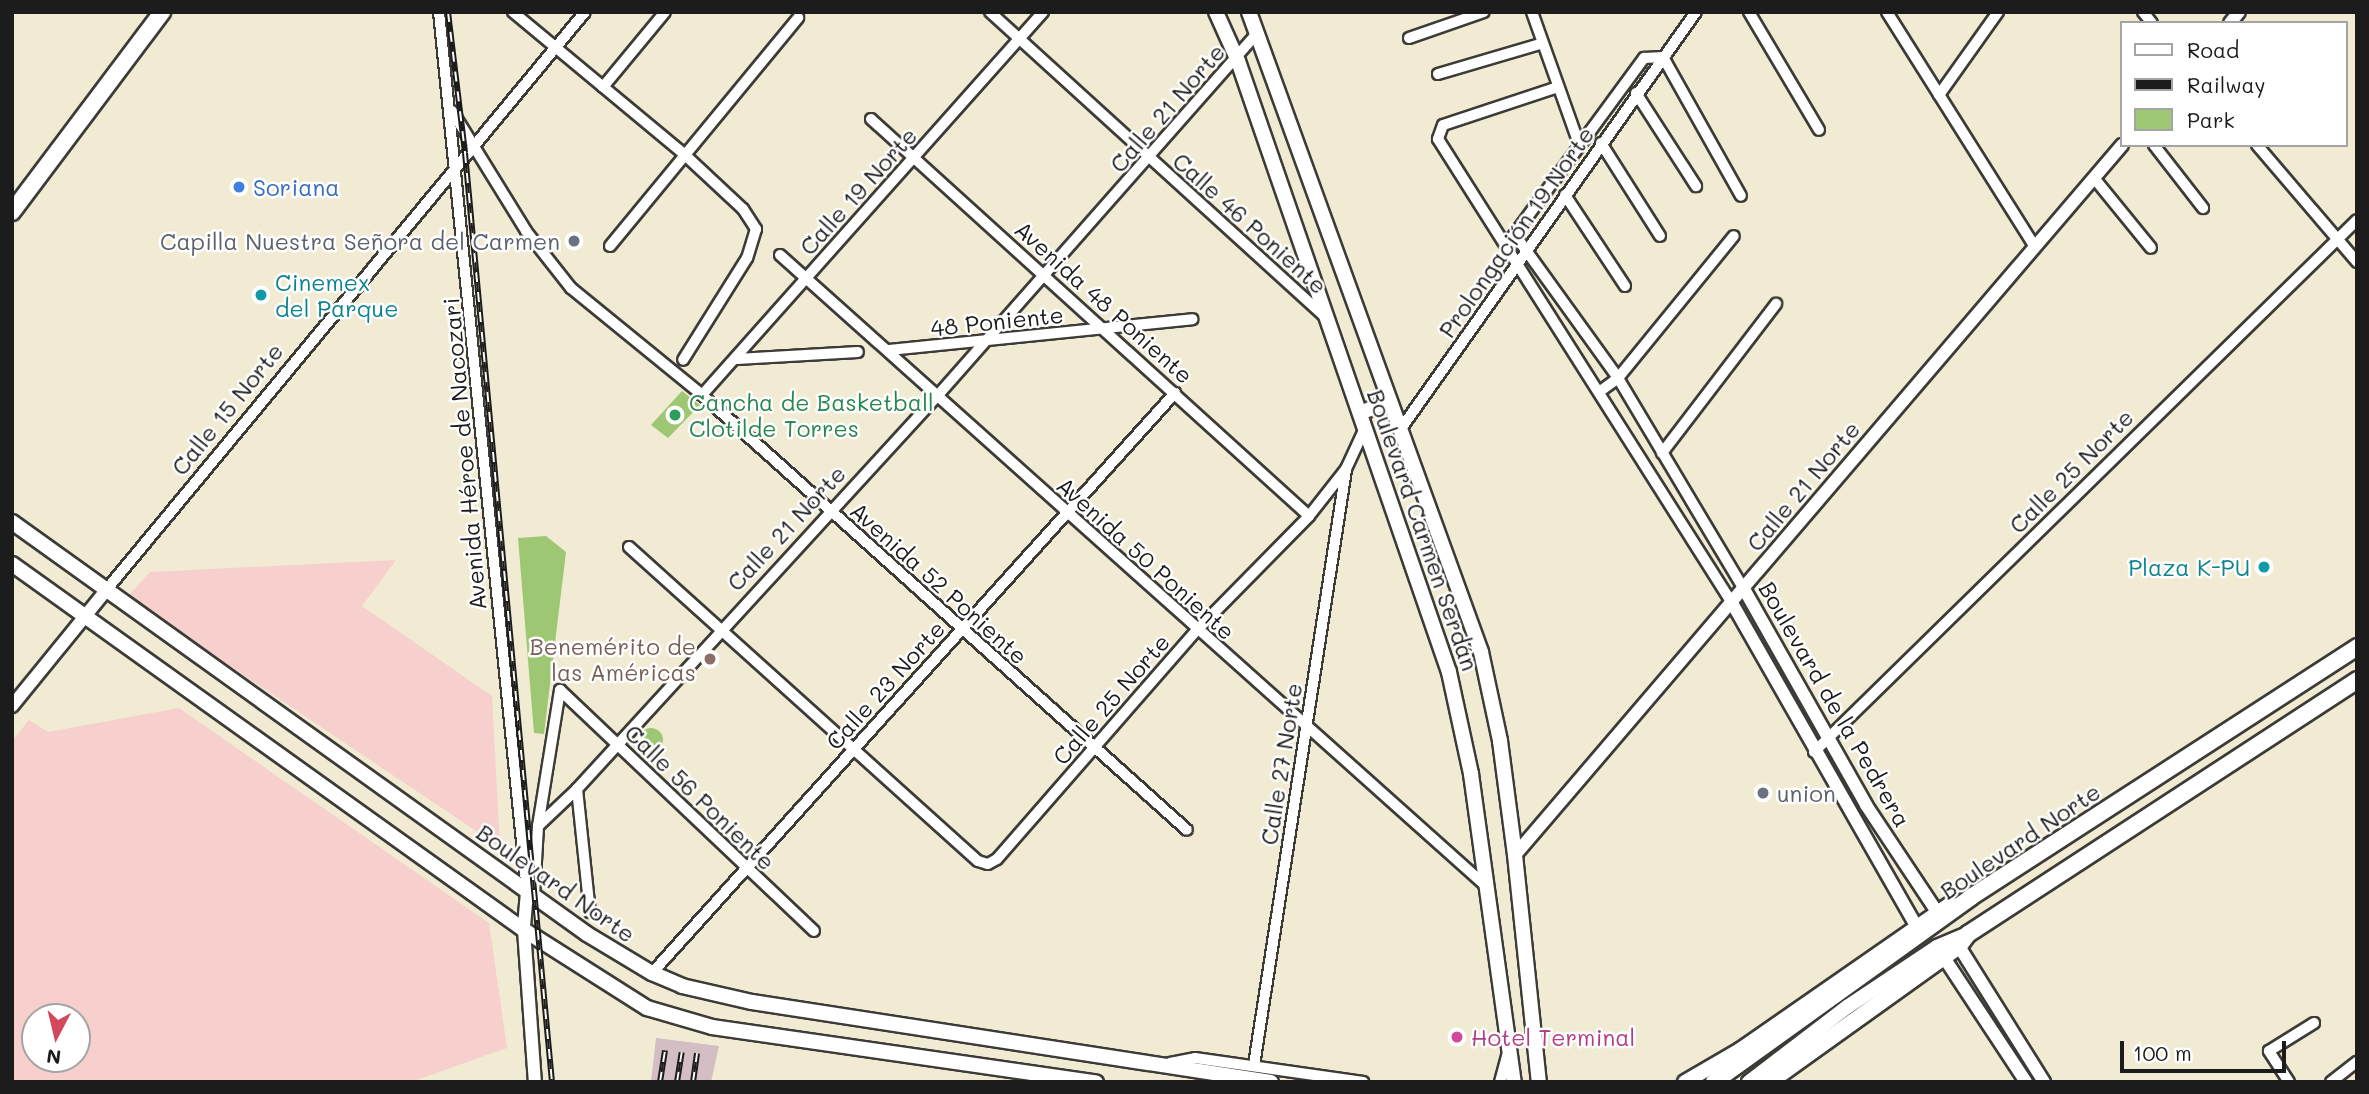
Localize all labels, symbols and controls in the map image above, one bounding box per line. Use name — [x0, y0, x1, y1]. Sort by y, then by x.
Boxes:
legend — [2120, 21, 2348, 147]
text: Road — [2187, 36, 2239, 63]
street label: Calle 21 Norte — [1104, 38, 1230, 178]
text: Railway — [2187, 71, 2266, 98]
text: Park — [2187, 106, 2235, 133]
street label: Prolongación 19 Norte — [1433, 121, 1599, 343]
street label: Calle 19 Norte — [794, 122, 922, 260]
street label: Calle 46 Poniente — [1167, 147, 1333, 299]
place label: Soriana — [253, 173, 340, 201]
marker: Soriana — [231, 179, 247, 195]
street label: Avenida 48 Poniente — [1009, 215, 1199, 389]
place label: Capilla Nuestra Señora del Carmen — [160, 227, 560, 255]
marker: Capilla Nuestra Señora del Carmen — [566, 233, 582, 249]
place label: Cinemex del Parque — [275, 268, 398, 322]
marker: Cinemex del Parque — [253, 287, 269, 303]
street label: Avenida Héroe de Nacozari — [437, 296, 491, 612]
street label: 48 Poniente — [929, 300, 1065, 342]
street label: Calle 15 Norte — [165, 338, 289, 480]
street label: Boulevard Carmen Serdán — [1362, 386, 1484, 674]
place label: Cancha de Basketball Clotilde Torres — [689, 388, 934, 442]
street label: Calle 25 Norte — [2003, 403, 2139, 539]
marker: Cancha de Basketball Clotilde Torres — [667, 407, 683, 423]
street label: Calle 21 Norte — [1741, 416, 1865, 556]
street label: Calle 21 Norte — [721, 460, 851, 596]
street label: Avenida 50 Poniente — [1051, 471, 1241, 645]
street label: Avenida 52 Poniente — [845, 496, 1033, 670]
place label: Plaza K-PU — [2128, 553, 2250, 581]
marker: Plaza K-PU — [2256, 559, 2272, 575]
street label: Boulevard de la Pedrera — [1753, 576, 1917, 832]
street label: Calle 23 Norte — [820, 615, 950, 755]
street label: Calle 25 Norte — [1047, 628, 1175, 770]
place label: Benemérito de las Américas — [529, 632, 696, 686]
marker: Benemérito de las Américas — [702, 651, 718, 667]
street label: Calle 27 Norte — [1255, 681, 1307, 847]
street label: Calle 56 Poniente — [619, 719, 781, 875]
street label: Boulevard Norte — [1935, 777, 2105, 905]
place label: union — [1777, 779, 1836, 807]
marker: union — [1755, 785, 1771, 801]
street label: Boulevard Norte — [471, 818, 641, 948]
north arrow — [21, 1003, 91, 1073]
place label: Hotel Terminal — [1471, 1023, 1635, 1051]
scale bar — [2124, 1028, 2290, 1072]
marker: Hotel Terminal — [1449, 1029, 1465, 1045]
text: 100 m — [2133, 1039, 2192, 1066]
text: N — [45, 1044, 62, 1071]

